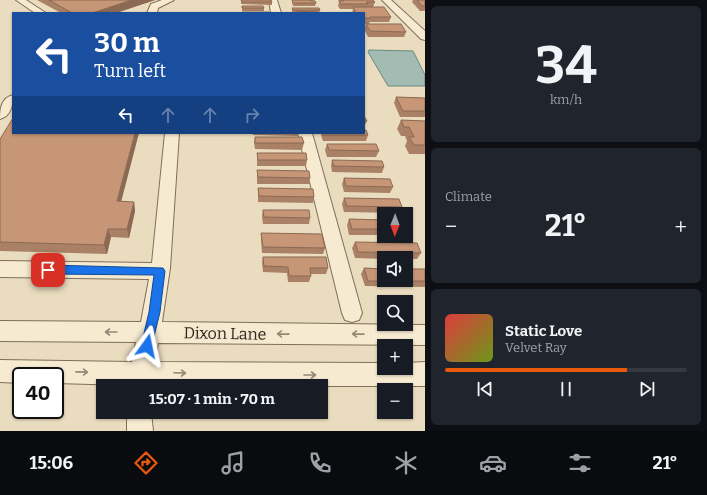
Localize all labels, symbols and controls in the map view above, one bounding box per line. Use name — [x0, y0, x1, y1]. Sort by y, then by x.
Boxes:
text: 30 m — [94, 26, 160, 59]
icon: left — [28, 28, 80, 80]
text: 34 — [535, 34, 597, 97]
text: Turn left — [94, 60, 166, 82]
text: km/h — [550, 92, 582, 107]
icon: left — [115, 104, 137, 126]
icon: ahead — [157, 104, 179, 126]
icon: ahead — [199, 104, 221, 126]
icon: right — [241, 104, 263, 126]
text: Climate — [445, 189, 492, 204]
north arrow — [377, 207, 413, 243]
map controls — [377, 207, 413, 419]
text: 21° — [545, 208, 587, 244]
text: − — [445, 213, 457, 240]
text: + — [674, 213, 687, 240]
button: sound — [377, 251, 413, 287]
pin — [31, 253, 65, 287]
icon: arrive — [37, 259, 59, 281]
button: search — [377, 295, 413, 331]
text: Static Love — [505, 322, 582, 340]
street label: Dixon Lane — [183, 323, 267, 344]
position arrow — [126, 325, 168, 367]
one-way arrow — [105, 328, 118, 336]
one-way arrow — [277, 330, 290, 338]
one-way arrow — [352, 331, 365, 338]
button: + — [377, 339, 413, 375]
text: Velvet Ray — [505, 340, 567, 355]
speed limit sign: 40 — [12, 367, 64, 419]
one-way arrow — [75, 368, 88, 375]
one-way arrow — [173, 369, 186, 377]
one-way arrow — [303, 371, 316, 379]
icon: previous — [474, 378, 496, 400]
icon: pause — [555, 378, 577, 400]
icon: next — [636, 378, 658, 400]
button: − — [377, 383, 413, 419]
text: 15:07 · 1 min · 70 m — [149, 390, 275, 408]
icon: directions — [132, 449, 160, 477]
icon: music — [219, 449, 247, 477]
icon: phone — [306, 449, 334, 477]
icon: climate — [392, 449, 420, 477]
icon: car — [479, 449, 507, 477]
icon: filters — [566, 449, 594, 477]
text: 15:06 — [29, 452, 73, 474]
text: 21° — [653, 452, 678, 474]

